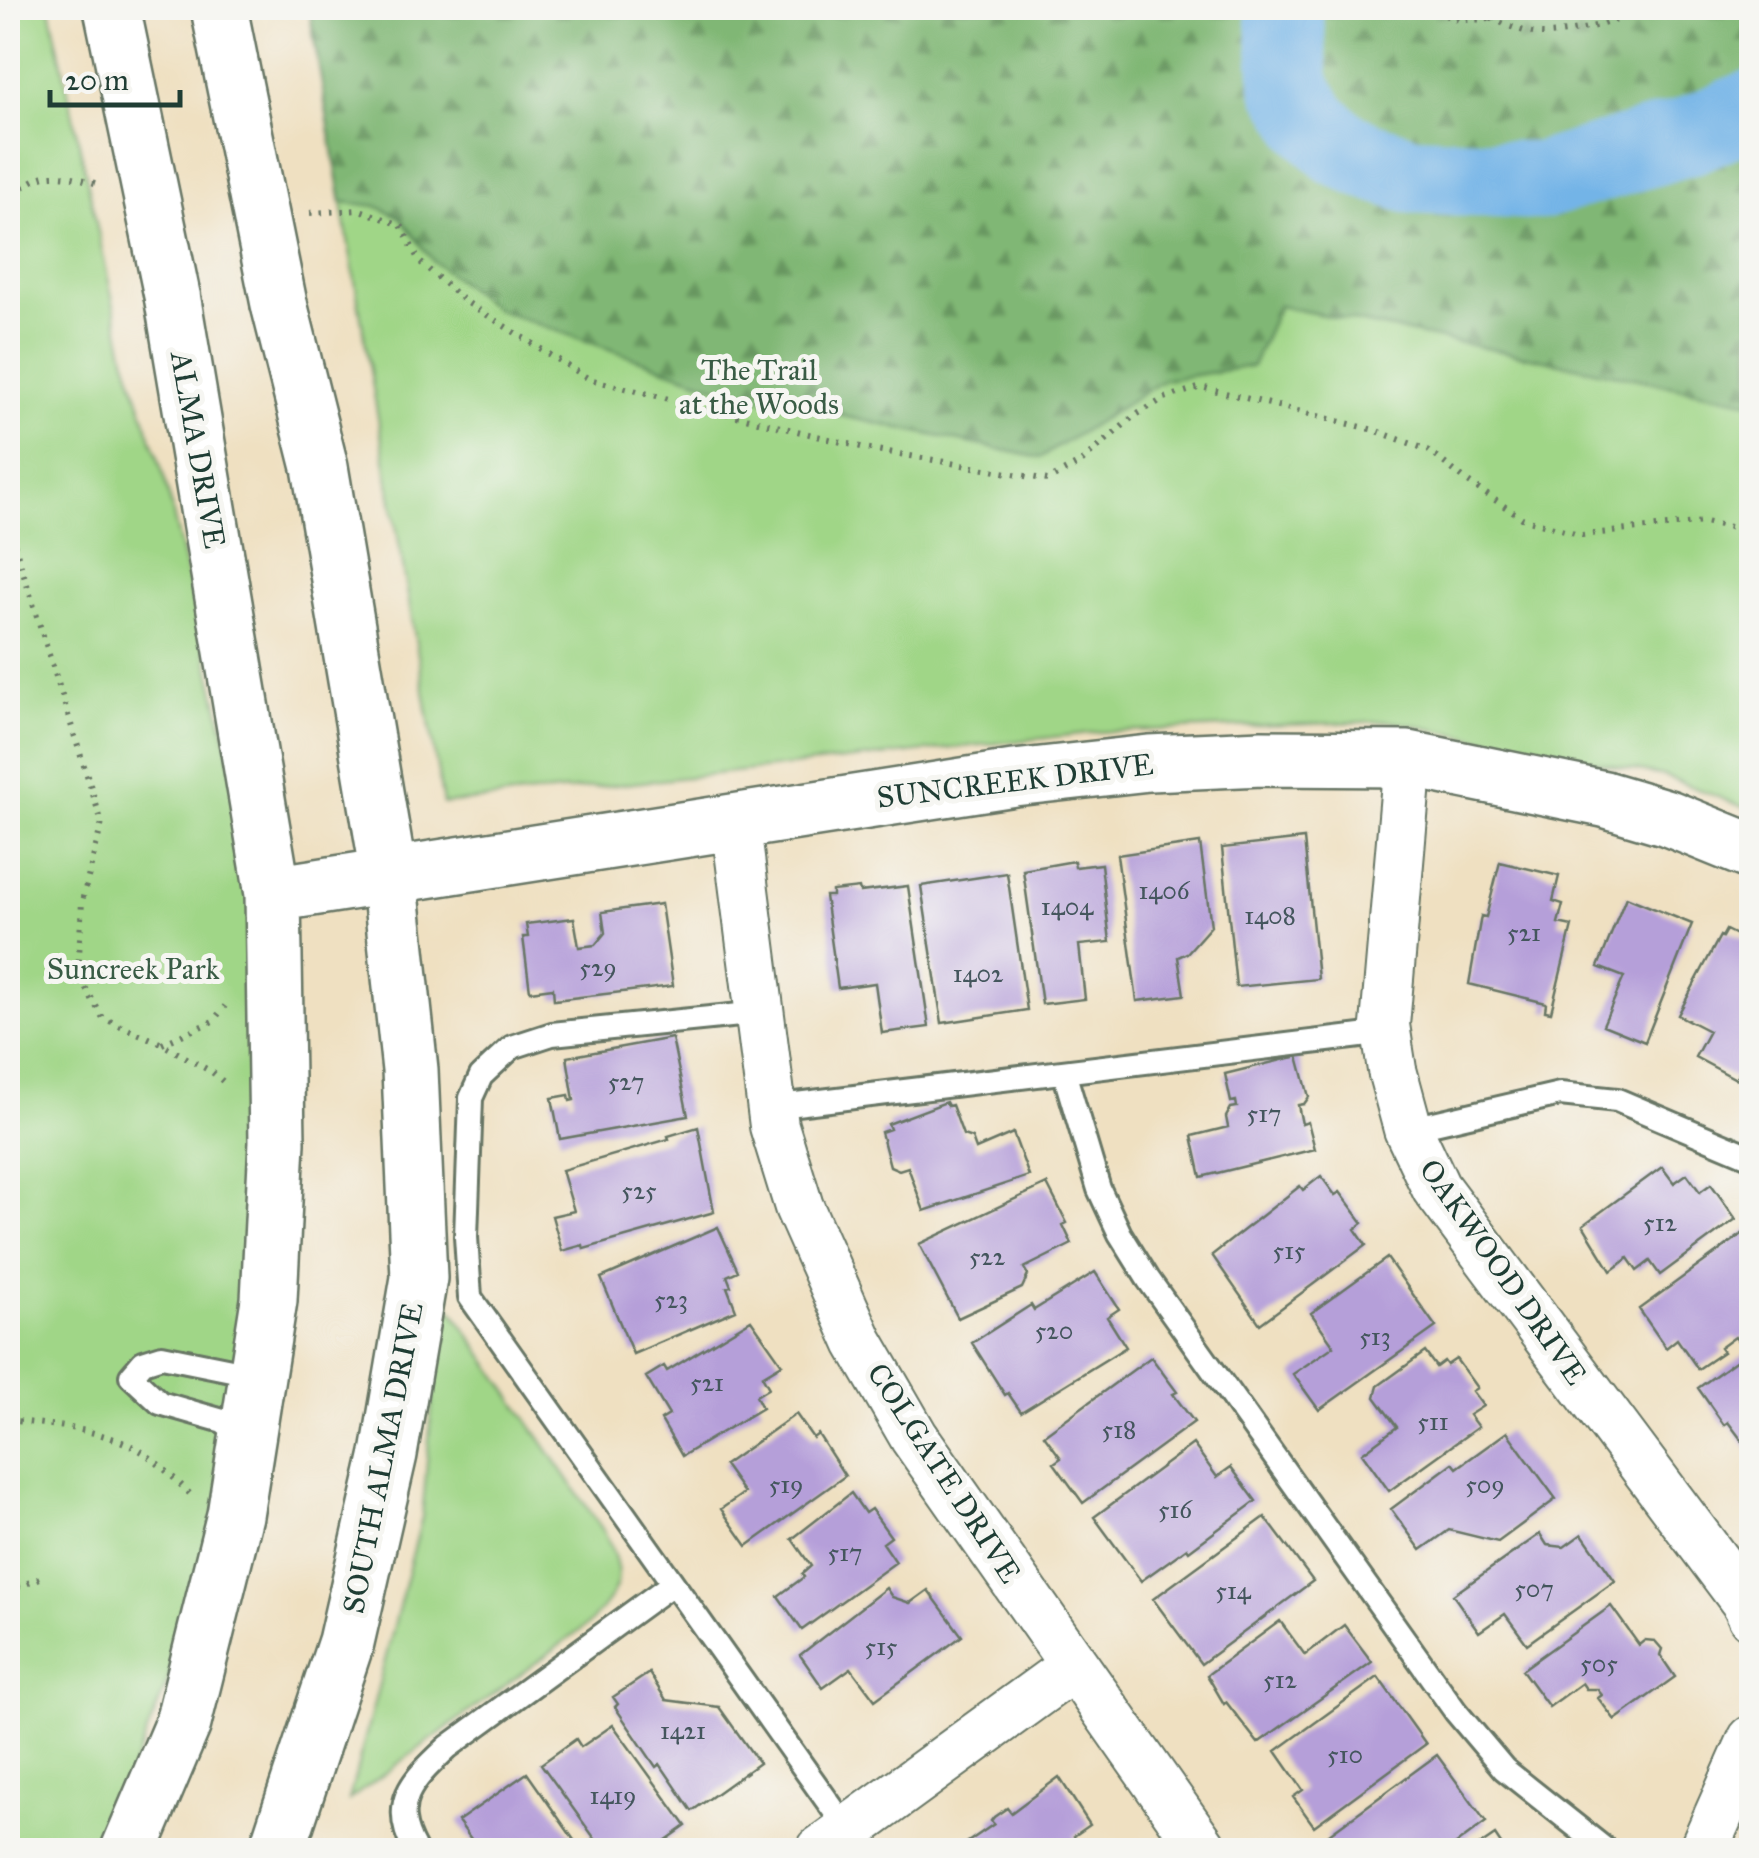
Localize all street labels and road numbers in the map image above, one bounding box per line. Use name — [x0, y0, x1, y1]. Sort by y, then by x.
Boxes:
street label: ALMA DRIVE — [163, 347, 233, 551]
street label: SUNCREEK DRIVE — [875, 746, 1155, 816]
street label: OAKWOOD DRIVE — [1412, 1152, 1594, 1392]
street label: SOUTH ALMA DRIVE — [335, 1299, 431, 1617]
street label: COLGATE DRIVE — [860, 1356, 1028, 1590]

